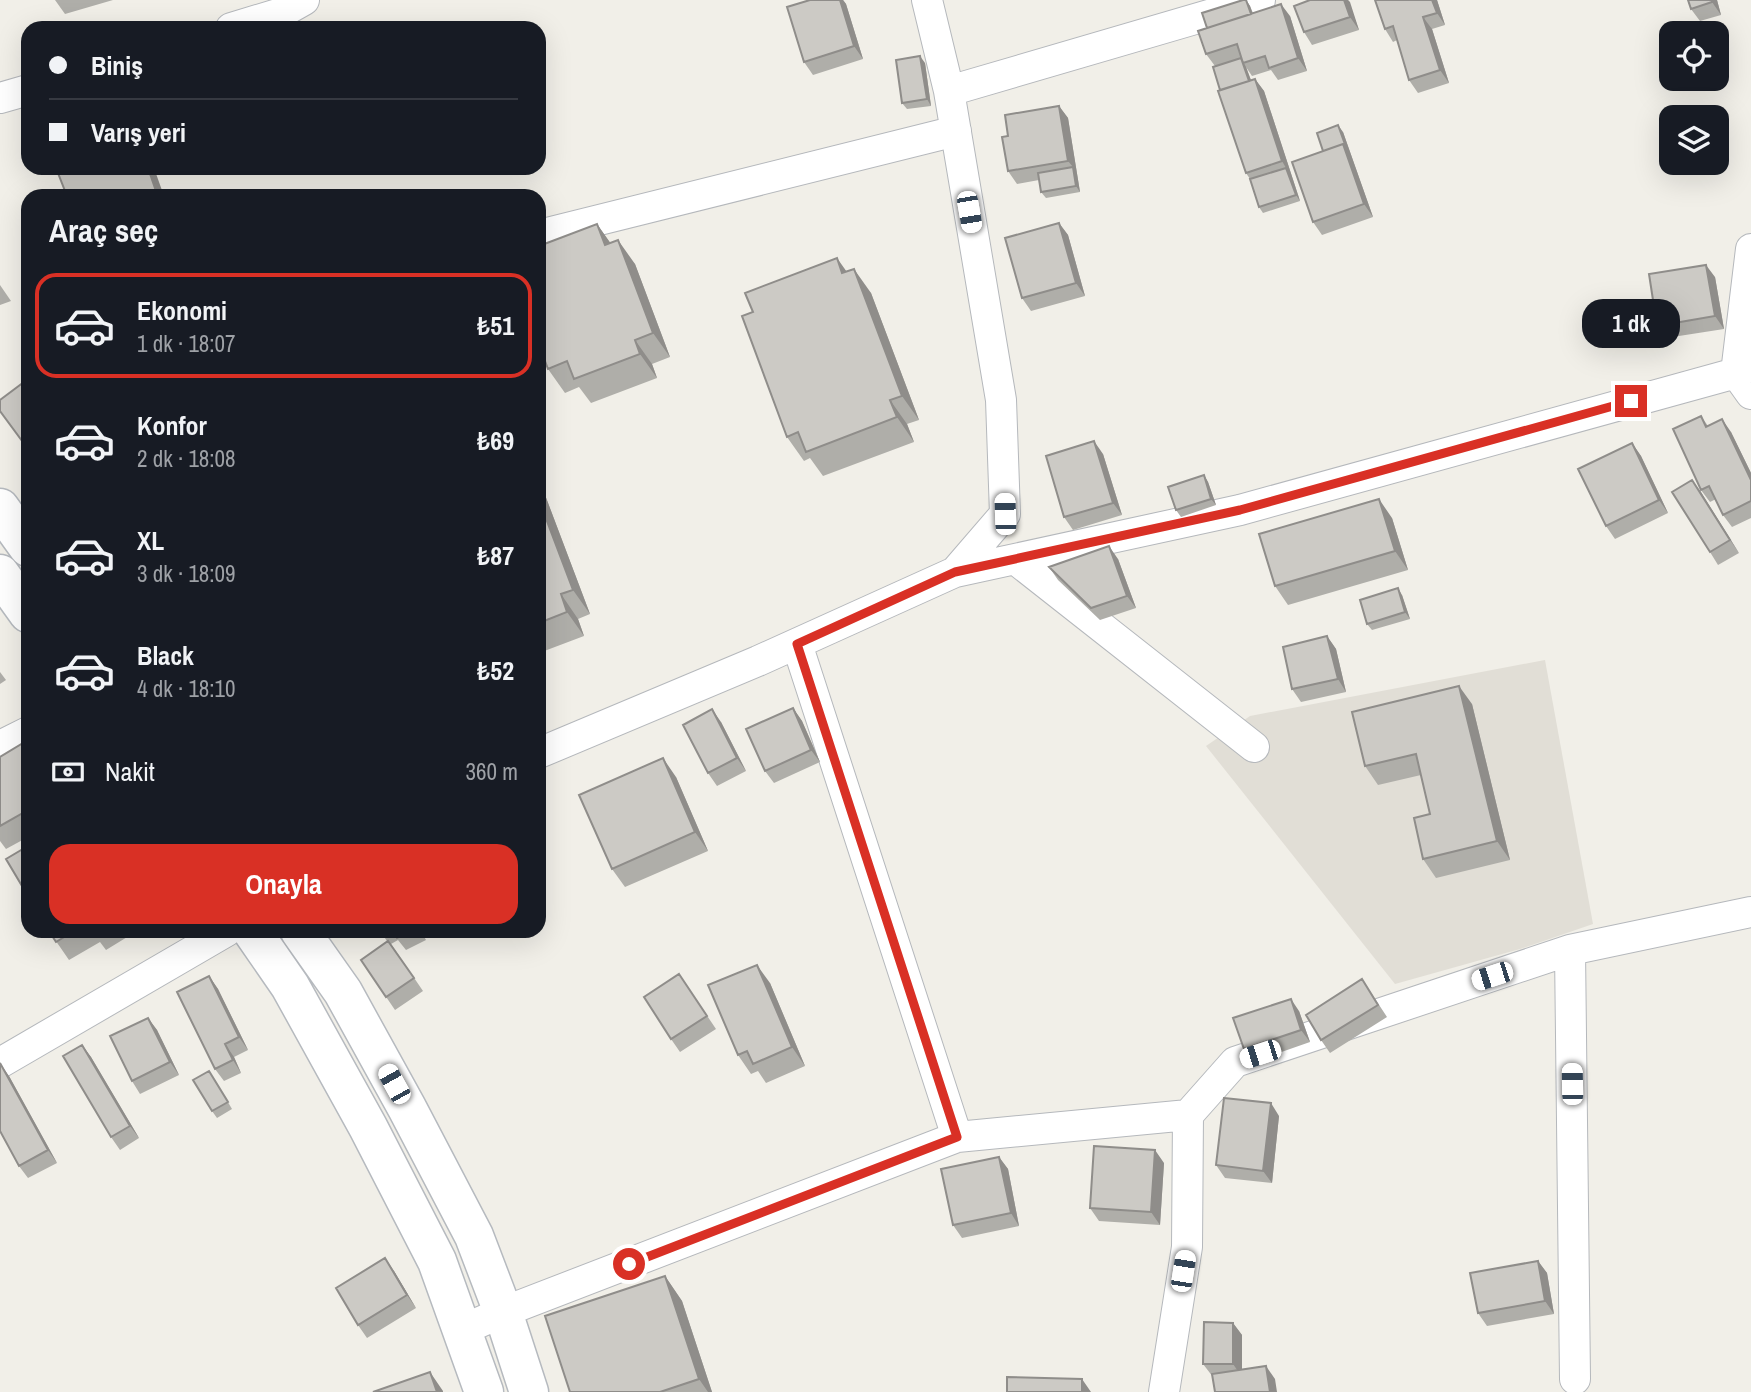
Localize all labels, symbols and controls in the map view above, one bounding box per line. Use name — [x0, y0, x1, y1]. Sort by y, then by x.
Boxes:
map controls — [1659, 21, 1729, 175]
button: locate — [1659, 21, 1729, 91]
text: Biniş — [91, 48, 143, 83]
button: layers — [1659, 105, 1729, 175]
text: Varış yeri — [91, 115, 186, 150]
car — [956, 189, 983, 235]
text: Araç seç — [49, 209, 158, 252]
text: Ekonomi — [137, 293, 227, 328]
icon: car — [53, 294, 116, 357]
callout: 1 dk — [1582, 300, 1680, 348]
text: ₺51 — [477, 308, 514, 343]
text: 1 dk — [1612, 308, 1650, 339]
text: 1 dk · 18:07 — [137, 328, 236, 359]
route end — [1615, 385, 1647, 417]
text: Konfor — [137, 408, 207, 443]
icon: car — [53, 409, 116, 472]
text: ₺69 — [477, 423, 514, 458]
text: 2 dk · 18:08 — [137, 443, 236, 474]
car — [994, 493, 1017, 535]
text: XL — [137, 523, 164, 558]
icon: car — [53, 524, 116, 587]
text: ₺87 — [477, 538, 514, 573]
text: 3 dk · 18:09 — [137, 558, 236, 589]
text: Black — [137, 638, 194, 673]
icon: car — [53, 639, 116, 702]
text: ₺52 — [477, 653, 514, 688]
text: 4 dk · 18:10 — [137, 673, 236, 704]
icon: cash — [49, 753, 87, 791]
text: Nakit — [105, 754, 155, 789]
text: 360 m — [466, 756, 518, 787]
button: Onayla — [49, 844, 518, 924]
car — [1469, 960, 1516, 992]
car — [1237, 1038, 1284, 1070]
car — [375, 1061, 414, 1107]
car — [1562, 1063, 1583, 1105]
route start — [613, 1248, 645, 1280]
car — [1170, 1249, 1197, 1293]

